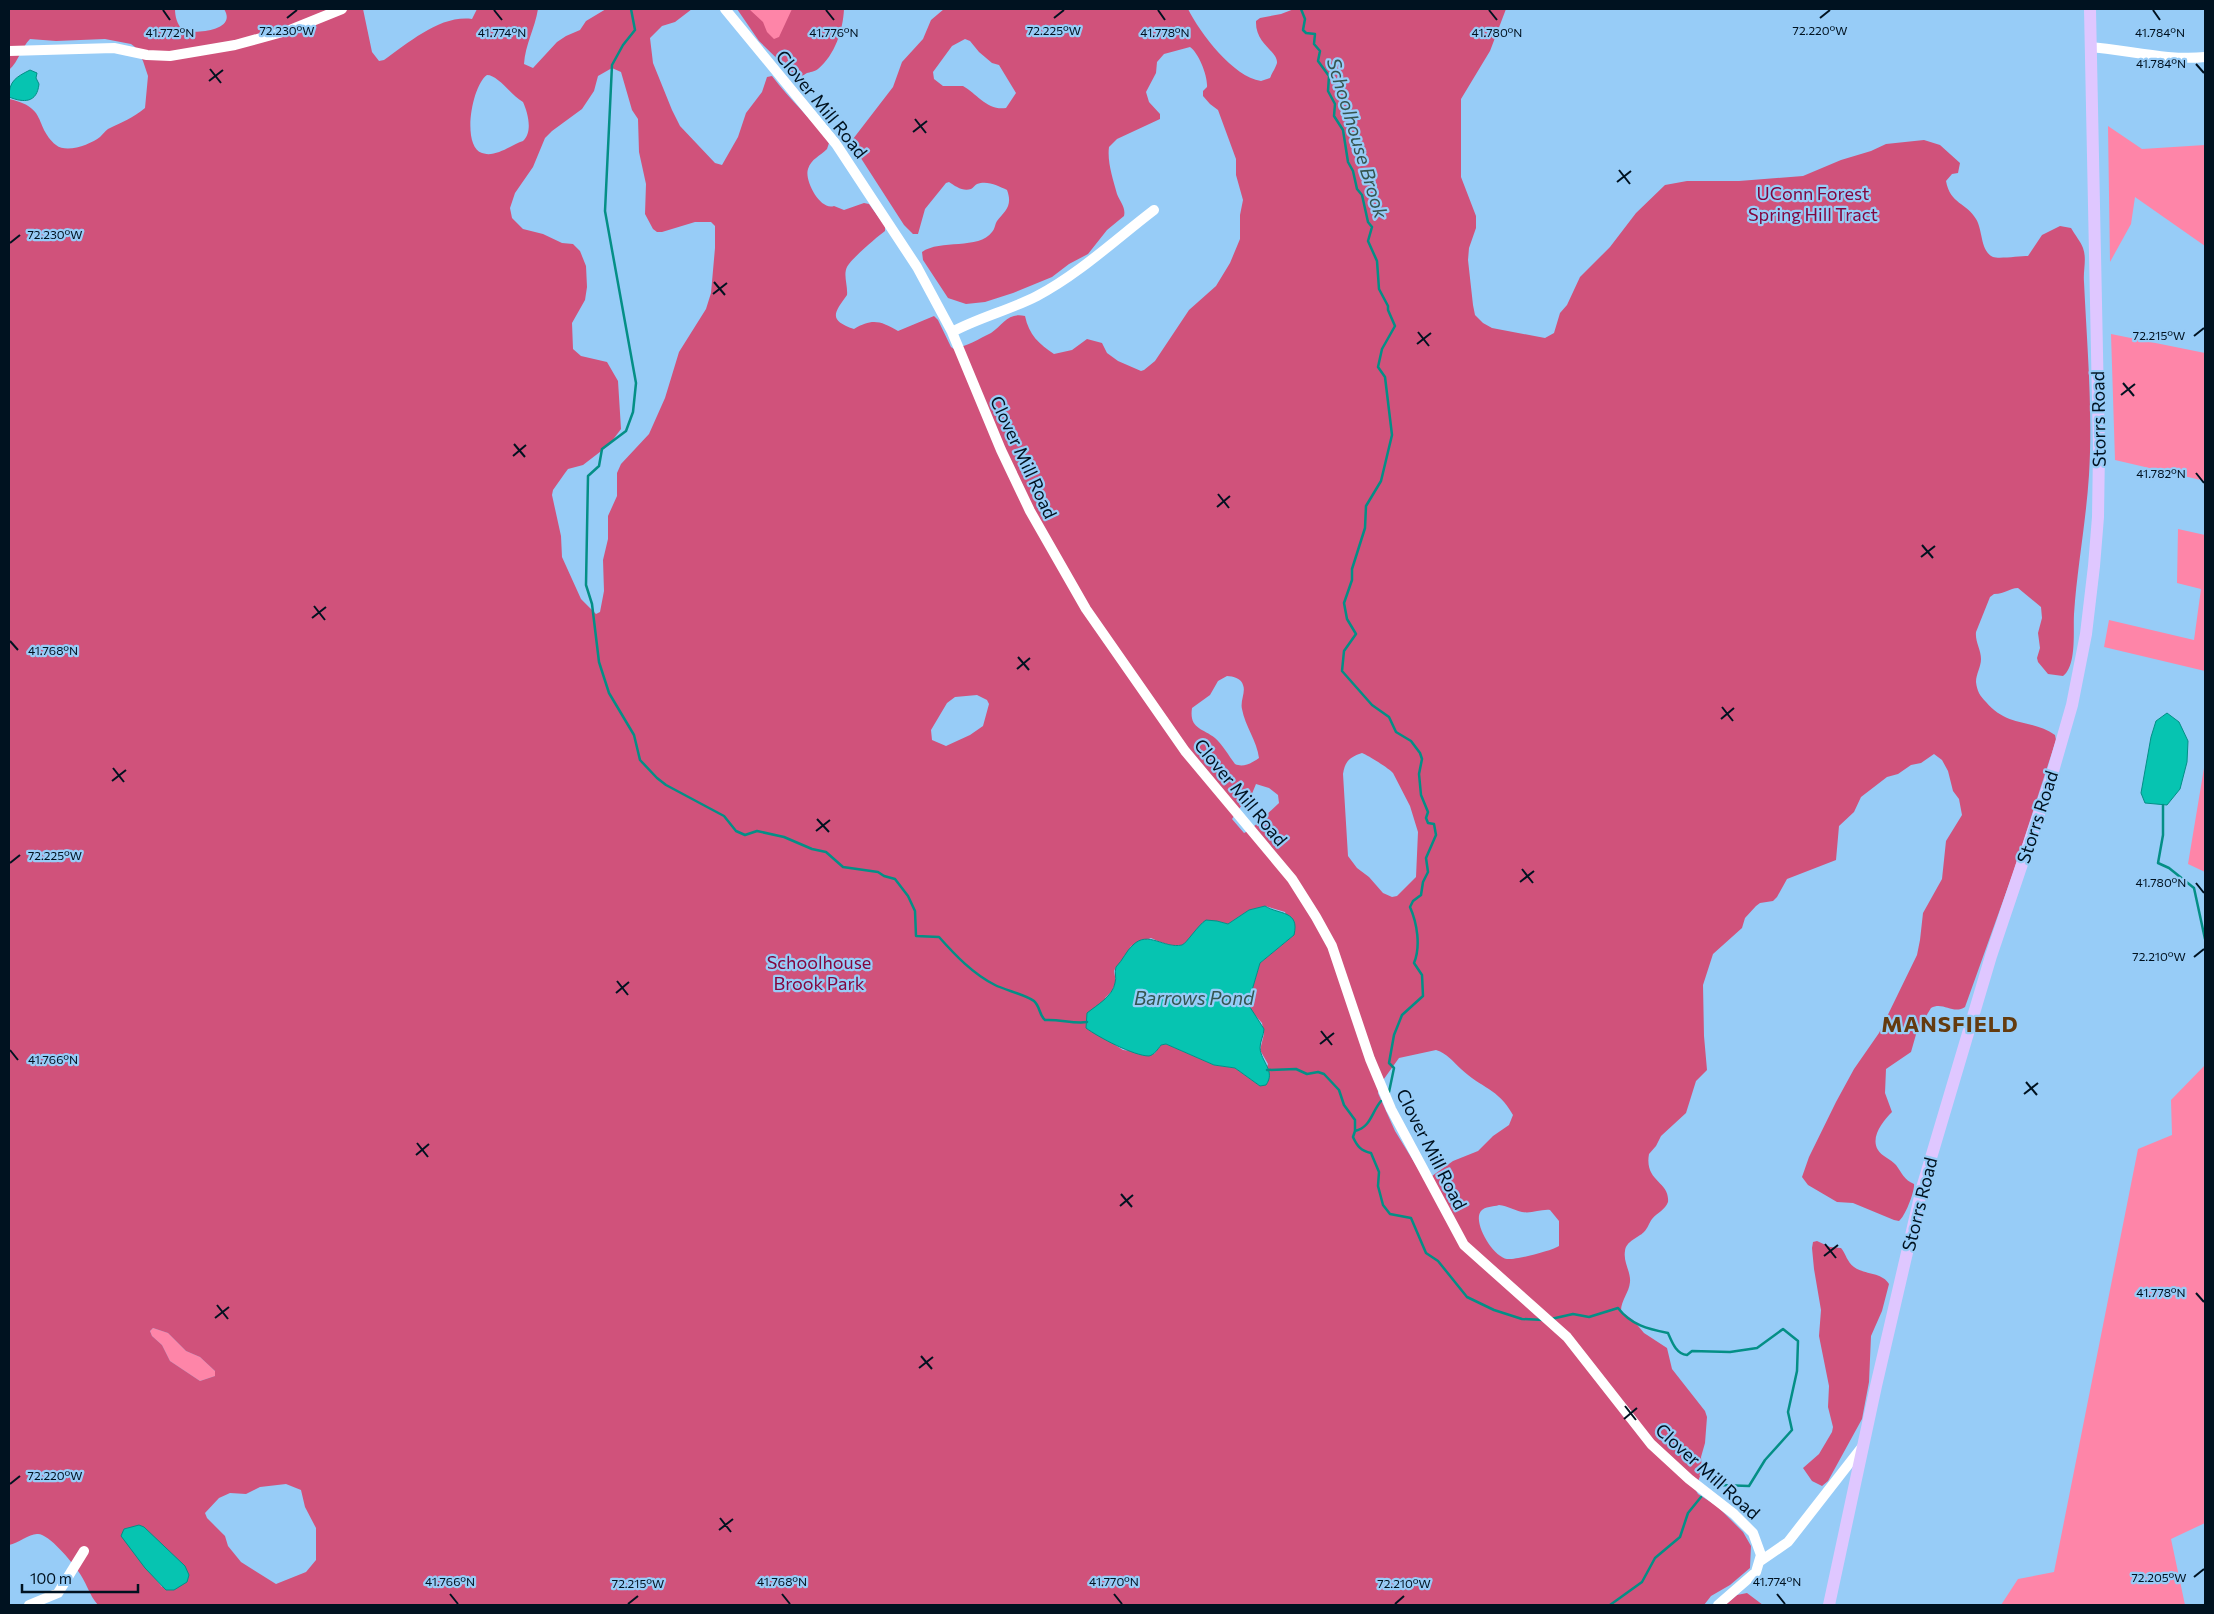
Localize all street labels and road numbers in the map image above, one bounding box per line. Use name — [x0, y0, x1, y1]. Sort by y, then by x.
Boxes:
street label: Clover Mill Road — [772, 45, 872, 163]
street label: Storrs Road — [2086, 371, 2110, 467]
street label: Clover Mill Road — [986, 392, 1062, 522]
street label: Clover Mill Road — [1190, 734, 1292, 850]
street label: Storrs Road — [2012, 768, 2062, 866]
street label: Clover Mill Road — [1392, 1085, 1472, 1213]
street label: Storrs Road — [1897, 1155, 1941, 1253]
street label: Clover Mill Road — [1651, 1418, 1765, 1524]

